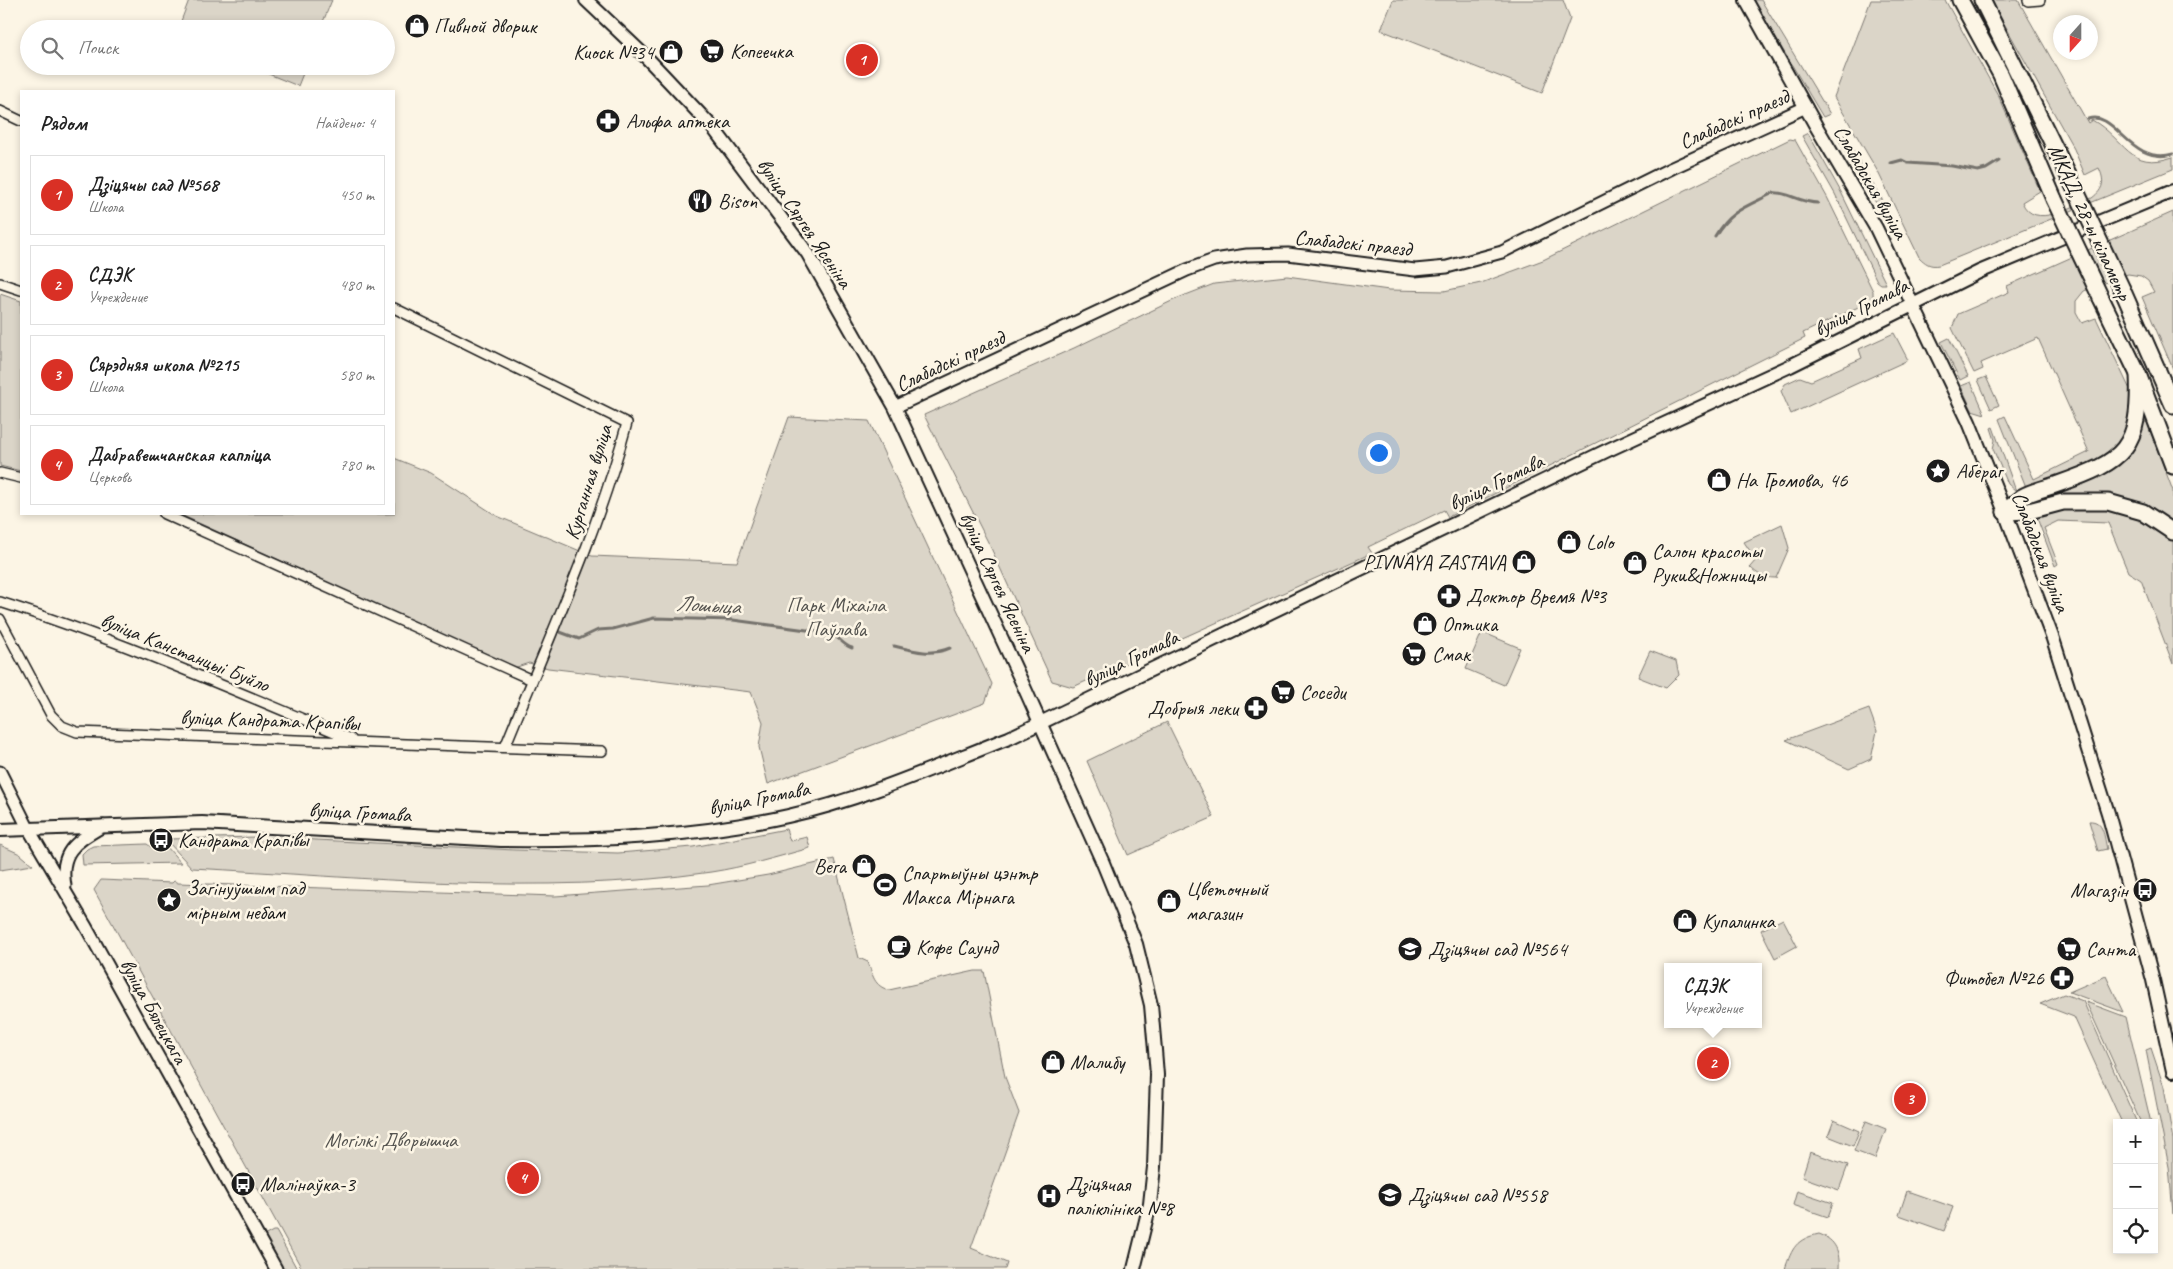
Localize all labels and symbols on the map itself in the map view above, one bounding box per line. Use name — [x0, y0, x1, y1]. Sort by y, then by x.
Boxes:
shop icon: Пивной дворик — [404, 13, 430, 39]
place label: Пивной дворик — [434, 13, 539, 39]
north arrow — [2053, 15, 2098, 60]
supermarket icon: Копеечка — [699, 38, 725, 64]
place label: Копеечка — [730, 38, 794, 64]
place label: Киоск №34 — [573, 39, 657, 65]
shop icon: Киоск №34 — [658, 39, 684, 65]
pin: 1 — [846, 41, 878, 79]
street label: Слабадскі праезд — [1675, 82, 1795, 155]
pharmacy icon: Альфа аптека — [595, 108, 621, 134]
place label: Альфа аптека — [626, 108, 731, 134]
street label: Слабадская вуліца — [1828, 121, 1915, 245]
street label: МКАД, 28-ы кіламетр — [2042, 139, 2138, 305]
street label: вуліца Сяргея Ясеніна — [752, 153, 859, 295]
restaurant icon: Bison — [687, 188, 713, 214]
place label: Bison — [718, 188, 758, 214]
street label: Слабадскі праезд — [1293, 224, 1415, 262]
street label: вуліца Громава — [1810, 271, 1914, 342]
street label: Слабадскі праезд — [891, 323, 1011, 398]
street label: Курганная вуліца — [558, 420, 618, 543]
your location — [1366, 440, 1392, 466]
street label: вуліца Громава — [1444, 447, 1549, 516]
place icon: Абераг — [1925, 458, 1951, 484]
place label: Абераг — [1956, 458, 2005, 484]
shop icon: На Громова, 46 — [1706, 467, 1732, 493]
place label: На Громова, 46 — [1736, 467, 1848, 493]
street label: Слабадская вуліца — [2006, 488, 2077, 618]
street label: вуліца Сяргея Ясеніна — [954, 508, 1043, 658]
shop icon: Lolo — [1556, 529, 1582, 555]
place label: Lolo — [1586, 529, 1616, 555]
place label: Салон красоты Руки&Ножницы — [1652, 538, 1768, 588]
place label: PIVNAYA ZASTAVA — [1363, 549, 1506, 575]
shop icon: PIVNAYA ZASTAVA — [1511, 549, 1537, 575]
shop icon: Салон красоты Руки&Ножницы — [1622, 550, 1648, 576]
pharmacy icon: Доктор Время №3 — [1436, 583, 1462, 609]
place label: Доктор Время №3 — [1466, 583, 1608, 609]
water label: Лошыца — [675, 589, 743, 621]
park label: Парк Міхаіла Паўлава — [787, 592, 887, 642]
street label: вуліца Канстанцыі Буйло — [97, 606, 275, 698]
shop icon: Оптика — [1412, 611, 1438, 637]
place label: Оптика — [1442, 611, 1499, 637]
street label: вуліца Громава — [1079, 623, 1184, 692]
supermarket icon: Смак — [1401, 641, 1427, 667]
place label: Смак — [1432, 641, 1472, 667]
supermarket icon: Соседи — [1270, 679, 1296, 705]
place label: Соседи — [1300, 679, 1348, 705]
place label: Добрыя леки — [1148, 695, 1241, 721]
pharmacy icon: Добрыя леки — [1243, 695, 1269, 721]
street label: вуліца Кандрата Крапівы — [180, 704, 362, 736]
street label: вуліца Громава — [706, 775, 813, 821]
street label: вуліца Громава — [308, 796, 414, 828]
bus stop icon: Кандрата Крапівы — [148, 827, 174, 853]
place label: Кандрата Крапівы — [178, 827, 310, 853]
place label: Вега — [814, 853, 848, 879]
shop icon: Вега — [851, 853, 877, 879]
place label: Спартыўны цэнтр Макса Мірнага — [902, 860, 1039, 910]
sports icon: Спартыўны цэнтр Макса Мірнага — [872, 872, 898, 898]
place label: Загінуўшым пад мірным небам — [186, 875, 306, 925]
place label: Цветочный магазин — [1186, 876, 1269, 926]
place label: Магазін — [2070, 877, 2129, 903]
bus stop icon: Магазін — [2132, 877, 2158, 903]
place icon: Загінуўшым пад мірным небам — [156, 887, 182, 913]
shop icon: Цветочный магазин — [1156, 888, 1182, 914]
shop icon: Купалинка — [1672, 908, 1698, 934]
place label: Купалинка — [1702, 908, 1777, 934]
cafe icon: Кофе Саунд — [886, 934, 912, 960]
place label: Кофе Саунд — [916, 934, 999, 960]
school or university icon: Дзіцячы сад №564 — [1397, 936, 1423, 962]
place label: Дзіцячы сад №564 — [1428, 936, 1569, 963]
supermarket icon: Санта — [2056, 936, 2082, 962]
place label: Санта — [2086, 936, 2137, 962]
street label: вуліца Бялецкага — [114, 954, 194, 1070]
place label: Фитобел №26 — [1944, 965, 2045, 991]
pharmacy icon: Фитобел №26 — [2049, 965, 2075, 991]
pin: 2 — [1697, 1044, 1729, 1082]
shop icon: Малибу — [1040, 1049, 1066, 1075]
place label: Малибу — [1070, 1049, 1126, 1075]
pin: 3 — [1894, 1080, 1926, 1118]
park label: Могілкі Дворышча — [325, 1127, 459, 1153]
pin: 4 — [507, 1159, 539, 1197]
bus stop icon: Малінаўка-3 — [230, 1171, 256, 1197]
place label: Малінаўка-3 — [260, 1171, 356, 1197]
place label: Дзіцячая паліклініка №8 — [1066, 1171, 1176, 1221]
school or university icon: Дзіцячы сад №558 — [1377, 1182, 1403, 1208]
place label: Дзіцячы сад №558 — [1408, 1182, 1549, 1209]
hospital icon: Дзіцячая паліклініка №8 — [1036, 1183, 1062, 1209]

